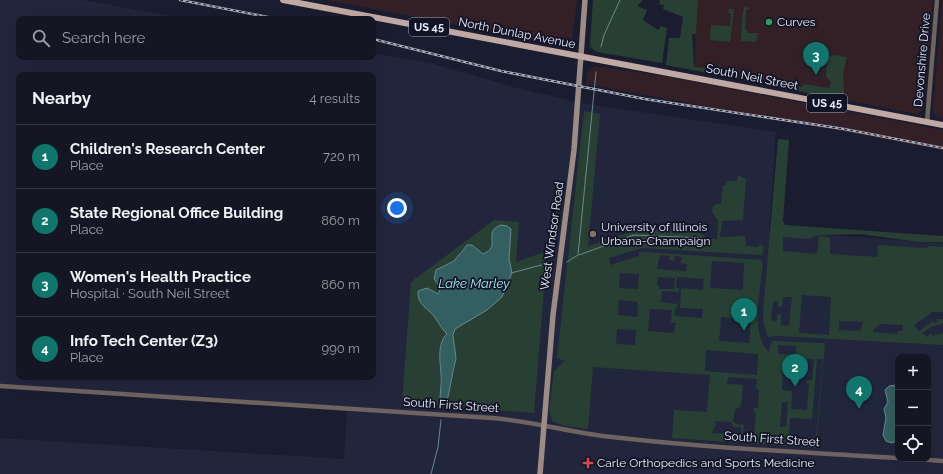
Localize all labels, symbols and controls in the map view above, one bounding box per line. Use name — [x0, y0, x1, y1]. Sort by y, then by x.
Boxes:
street label: Devonshire Drive — [911, 13, 933, 107]
street label: North Dunlap Avenue — [457, 15, 577, 51]
place label: Curves — [777, 15, 816, 29]
search box — [16, 16, 376, 60]
marker: Curves — [764, 17, 774, 27]
road number: US 45 — [409, 18, 449, 36]
icon: search — [30, 27, 52, 49]
text: Search here — [62, 29, 145, 47]
pin: 3 — [803, 42, 829, 75]
street label: South Neil Street — [705, 61, 799, 93]
text: Nearby — [32, 88, 91, 108]
text: 4 results — [309, 91, 360, 106]
road number: US 45 — [807, 94, 847, 112]
text: Children's Research Center — [70, 140, 265, 158]
text: 1 — [42, 149, 48, 164]
text: 720 m — [323, 149, 360, 164]
text: Place — [70, 158, 103, 173]
street label: West Windsor Road — [537, 181, 567, 291]
your location — [387, 198, 407, 218]
text: State Regional Office Building — [70, 204, 283, 222]
text: 2 — [41, 213, 49, 228]
text: 860 m — [321, 213, 360, 228]
place label: University of Illinois Urbana-Champaign — [601, 220, 711, 248]
text: Place — [70, 222, 103, 237]
marker: University of Illinois Urbana-Champaign — [588, 229, 598, 239]
text: Women's Health Practice — [70, 268, 251, 286]
water label: Lake Marley — [438, 276, 510, 291]
text: 3 — [41, 277, 49, 292]
text: 860 m — [321, 277, 360, 292]
text: Hospital · South Neil Street — [70, 286, 230, 301]
pin: 1 — [731, 298, 757, 331]
text: Info Tech Center (Z3) — [70, 332, 218, 350]
text: 4 — [41, 341, 49, 356]
text: 990 m — [322, 341, 360, 356]
text: Place — [70, 350, 103, 365]
pin: 2 — [782, 354, 808, 387]
map controls — [895, 354, 931, 462]
button: + — [895, 354, 931, 390]
pin: 4 — [846, 376, 872, 409]
button: − — [895, 390, 931, 426]
street label: South First Street — [403, 395, 499, 415]
button: locate — [895, 426, 931, 462]
street label: South First Street — [724, 429, 820, 449]
place label: Carle Orthopedics and Sports Medicine — [597, 456, 814, 470]
marker: Carle Orthopedics and Sports Medicine — [582, 457, 594, 469]

